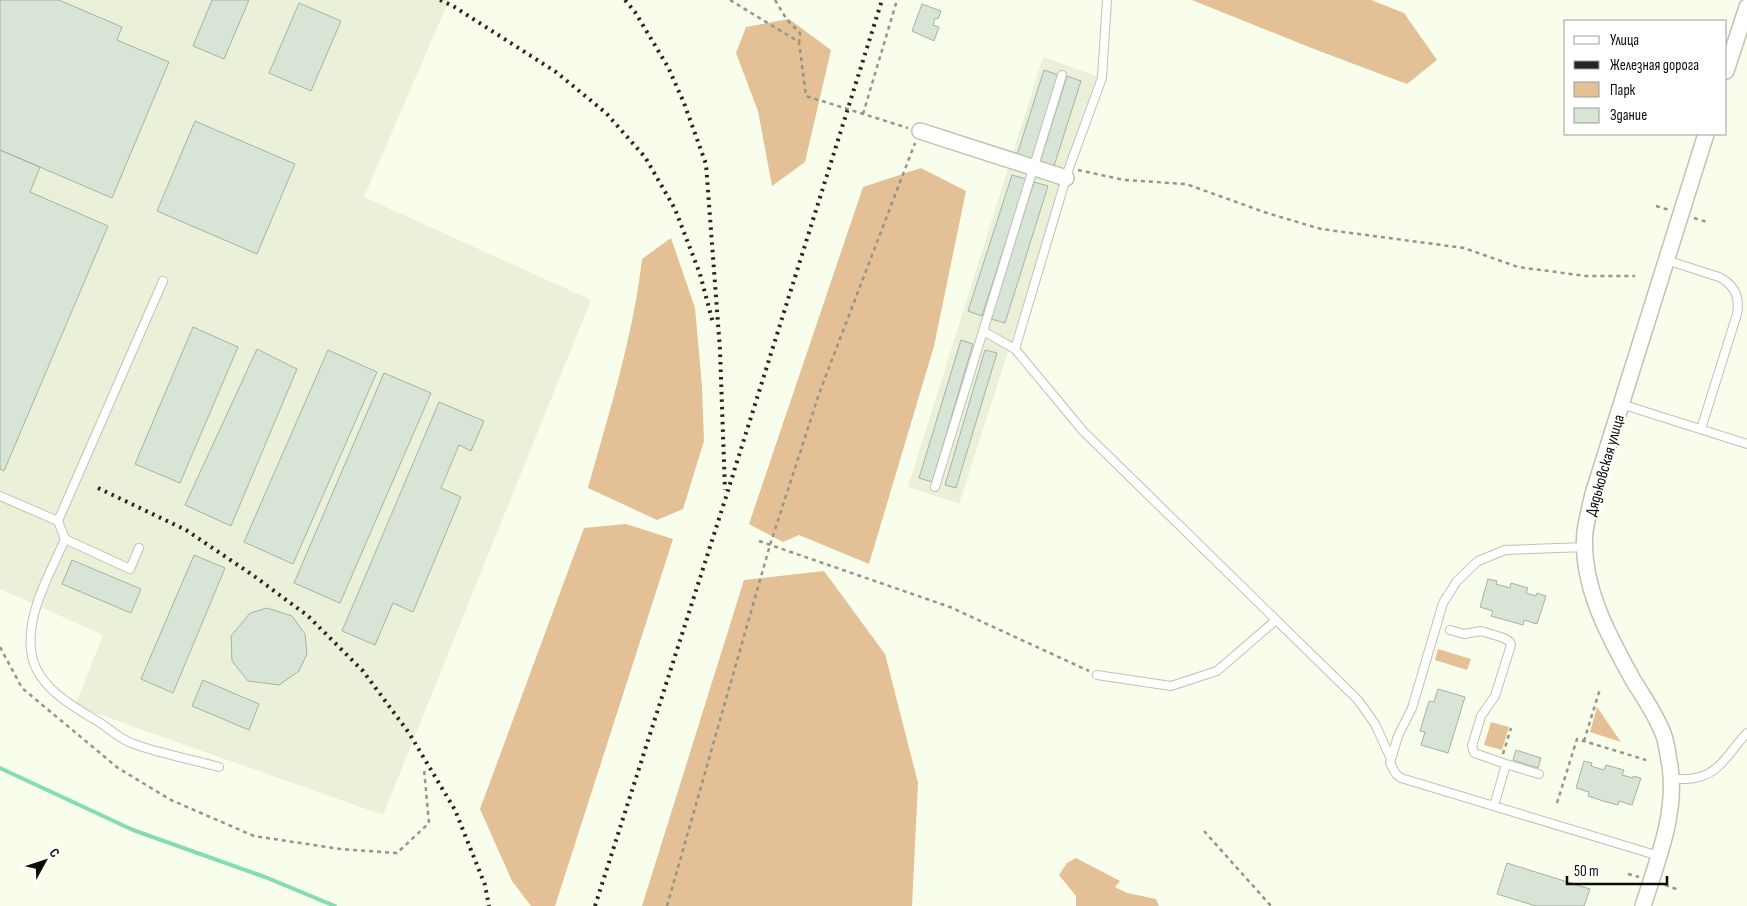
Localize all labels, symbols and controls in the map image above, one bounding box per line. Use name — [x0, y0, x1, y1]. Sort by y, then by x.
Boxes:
legend — [1564, 20, 1727, 135]
text: Улица — [1610, 31, 1639, 50]
text: Железная дорога — [1610, 56, 1699, 75]
text: Парк — [1610, 81, 1636, 100]
text: Здание — [1610, 106, 1647, 125]
street label: Дядьковская улица — [1582, 412, 1629, 518]
north arrow — [20, 836, 70, 886]
text: С — [46, 845, 63, 861]
scale bar — [1567, 854, 1667, 886]
text: 50 m — [1574, 862, 1599, 881]

